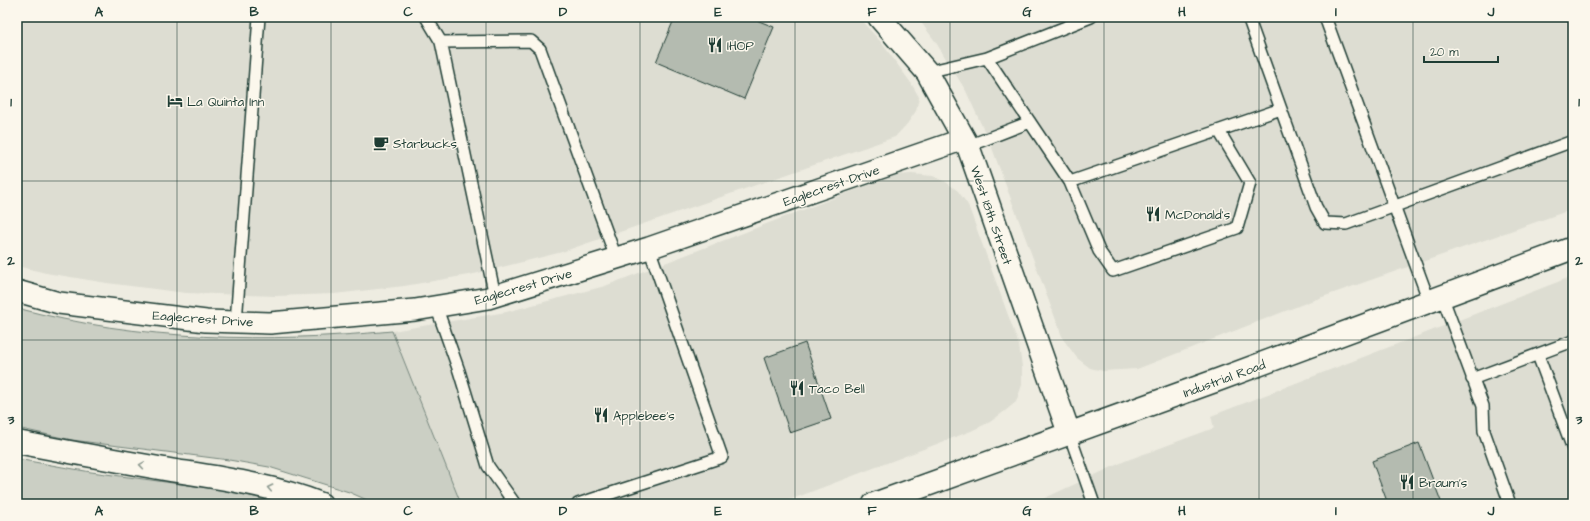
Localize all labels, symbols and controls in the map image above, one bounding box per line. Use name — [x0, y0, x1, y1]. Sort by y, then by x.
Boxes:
text: A — [95, 3, 104, 21]
text: B — [249, 3, 259, 21]
text: C — [403, 3, 413, 21]
text: D — [559, 3, 568, 21]
text: E — [714, 3, 722, 21]
text: F — [867, 3, 877, 21]
text: G — [1022, 3, 1032, 21]
text: H — [1178, 3, 1186, 21]
text: I — [1335, 3, 1337, 21]
text: J — [1487, 3, 1495, 21]
restaurant icon: IHOP — [706, 36, 724, 54]
place label: IHOP — [727, 37, 755, 55]
scale bar — [1424, 38, 1498, 64]
text: 20 m — [1430, 44, 1459, 61]
hotel icon: La Quinta Inn — [166, 92, 184, 110]
text: 1 — [10, 93, 12, 111]
place label: La Quinta Inn — [187, 93, 265, 111]
text: 1 — [1578, 93, 1580, 111]
cafe icon: Starbucks — [372, 134, 390, 152]
place label: Starbucks — [393, 135, 458, 153]
street label: Eaglecrest Drive — [781, 161, 882, 212]
street label: West 18th Street — [966, 164, 1017, 268]
restaurant icon: McDonald's — [1144, 205, 1162, 223]
place label: McDonald's — [1165, 206, 1231, 224]
text: 2 — [6, 252, 15, 270]
text: 2 — [1574, 252, 1583, 270]
street label: Eaglecrest Drive — [472, 264, 575, 310]
street label: Eaglecrest Drive — [152, 307, 254, 332]
street label: Industrial Road — [1181, 356, 1268, 402]
restaurant icon: Taco Bell — [788, 379, 806, 397]
place label: Taco Bell — [809, 380, 865, 398]
restaurant icon: Applebee's — [592, 406, 610, 424]
place label: Applebee's — [613, 407, 675, 425]
text: 3 — [7, 411, 15, 429]
text: 3 — [1575, 411, 1583, 429]
one-way arrow — [139, 461, 146, 470]
restaurant icon: Braum's — [1398, 473, 1416, 491]
place label: Braum's — [1419, 474, 1468, 492]
one-way arrow — [267, 485, 273, 493]
text: A — [95, 502, 104, 520]
text: B — [249, 502, 259, 520]
text: C — [403, 502, 413, 520]
text: D — [559, 502, 568, 520]
text: E — [714, 502, 722, 520]
text: F — [867, 502, 877, 520]
text: G — [1022, 502, 1032, 520]
text: H — [1178, 502, 1186, 520]
text: I — [1335, 502, 1337, 520]
text: J — [1487, 502, 1495, 520]

